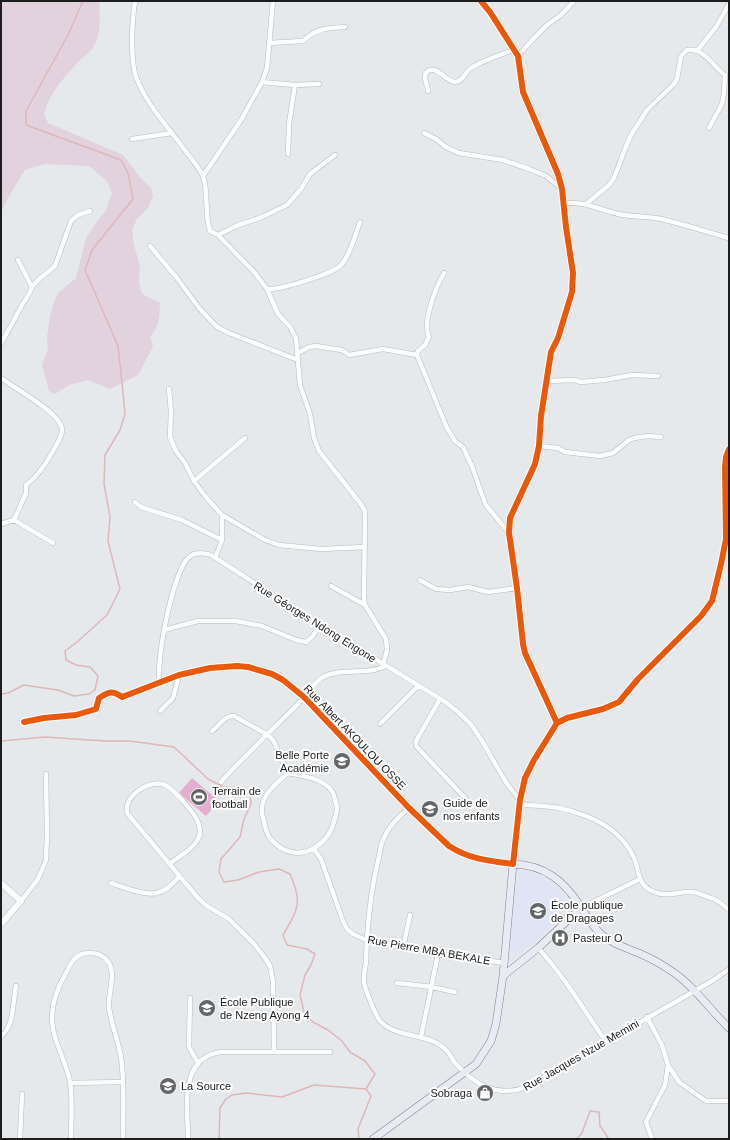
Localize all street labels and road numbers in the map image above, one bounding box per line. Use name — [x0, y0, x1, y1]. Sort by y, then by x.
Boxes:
street label: Rue Géorges Ndong Engone — [252, 579, 378, 665]
street label: Rue Albert AKOULOU OSSE — [302, 682, 408, 792]
street label: Rue Pierre MBA BEKALE — [367, 933, 491, 967]
street label: Rue Jacques Nzue Memini — [521, 1017, 641, 1093]

